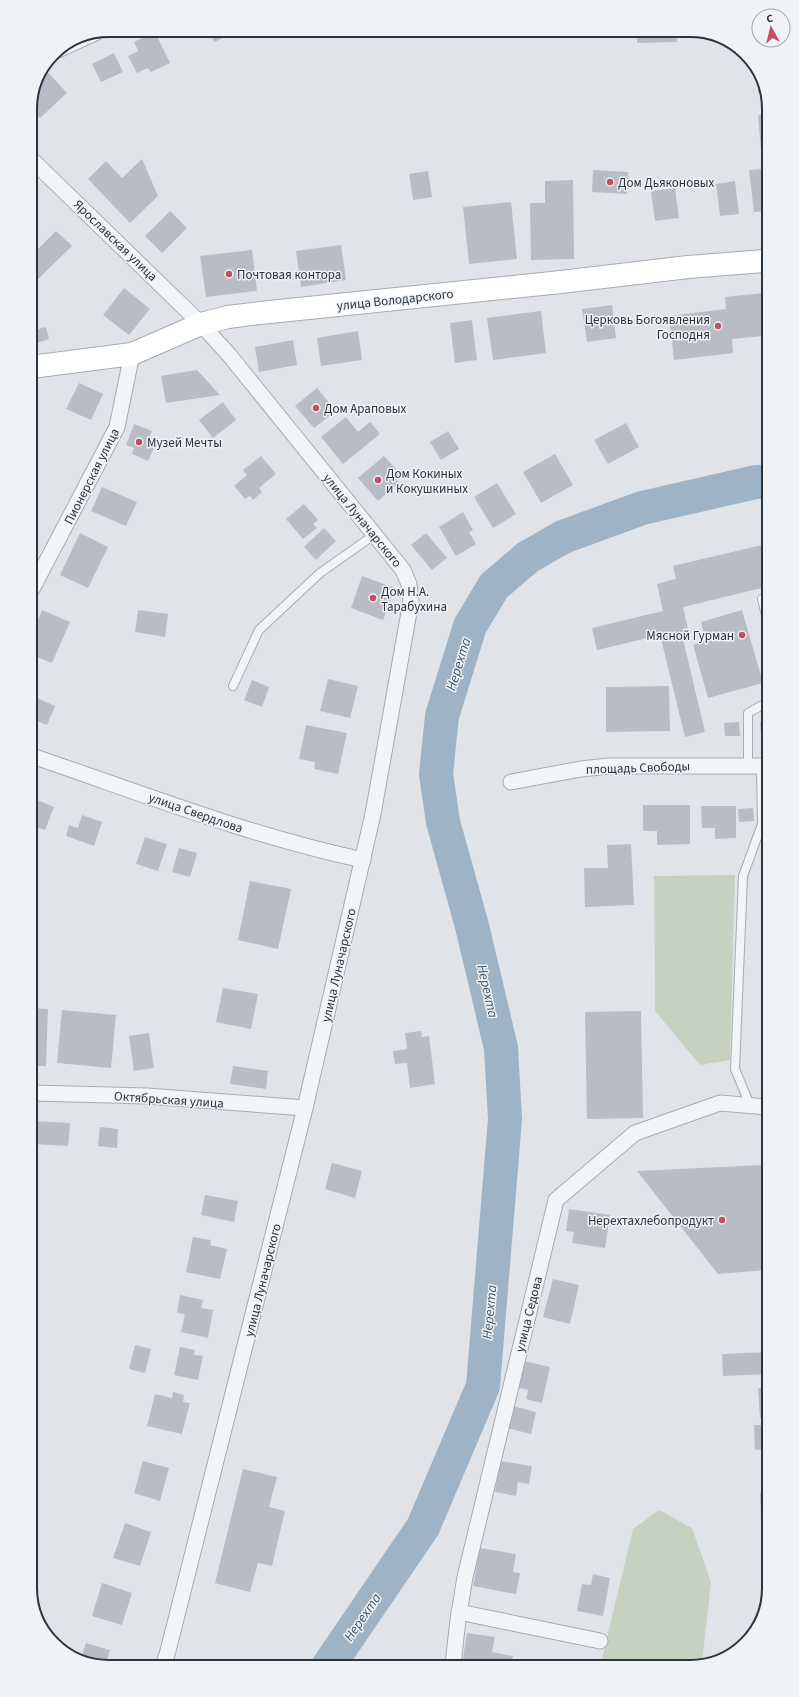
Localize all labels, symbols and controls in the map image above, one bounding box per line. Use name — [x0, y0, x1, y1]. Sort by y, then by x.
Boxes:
north arrow — [751, 8, 791, 48]
text: С — [765, 11, 774, 26]
place label: Дом Дьяконовых — [618, 174, 715, 192]
marker: Дом Дьяконовых — [605, 177, 615, 187]
street label: Ярославская улица — [69, 196, 161, 285]
place label: Почтовая контора — [237, 266, 341, 284]
marker: Почтовая контора — [224, 269, 234, 279]
street label: улица Володарского — [336, 285, 454, 315]
place label: Церковь Богоявления Господня — [585, 311, 710, 344]
marker: Церковь Богоявления Господня — [713, 321, 723, 331]
place label: Дом Араповых — [324, 400, 407, 418]
marker: Дом Араповых — [311, 403, 321, 413]
street label: Пионерская улица — [60, 425, 124, 528]
place label: Музей Мечты — [147, 434, 222, 452]
marker: Музей Мечты — [134, 437, 144, 447]
place label: Дом Кокиных и Кокушкиных — [386, 465, 468, 498]
street label: улица Луначарского — [319, 470, 406, 571]
marker: Дом Кокиных и Кокушкиных — [373, 475, 383, 485]
place label: Дом Н.А. Тарабухина — [381, 583, 447, 616]
marker: Дом Н.А. Тарабухина — [368, 593, 378, 603]
place label: Мясной Гурман — [646, 627, 734, 645]
marker: Мясной Гурман — [737, 630, 747, 640]
water label: Нерехта — [441, 635, 477, 693]
street label: площадь Свободы — [586, 757, 691, 779]
street label: улица Свердлова — [146, 788, 245, 838]
street label: улица Луначарского — [317, 907, 361, 1024]
water label: Нерехта — [471, 962, 503, 1020]
street label: Октябрьская улица — [113, 1087, 224, 1113]
place label: Нерехтахлебопродукт — [588, 1212, 714, 1230]
marker: Нерехтахлебопродукт — [717, 1215, 727, 1225]
street label: улица Луначарского — [240, 1222, 286, 1339]
street label: улица Седова — [511, 1274, 547, 1354]
water label: Нерехта — [478, 1284, 502, 1340]
water label: Нерехта — [339, 1589, 387, 1646]

